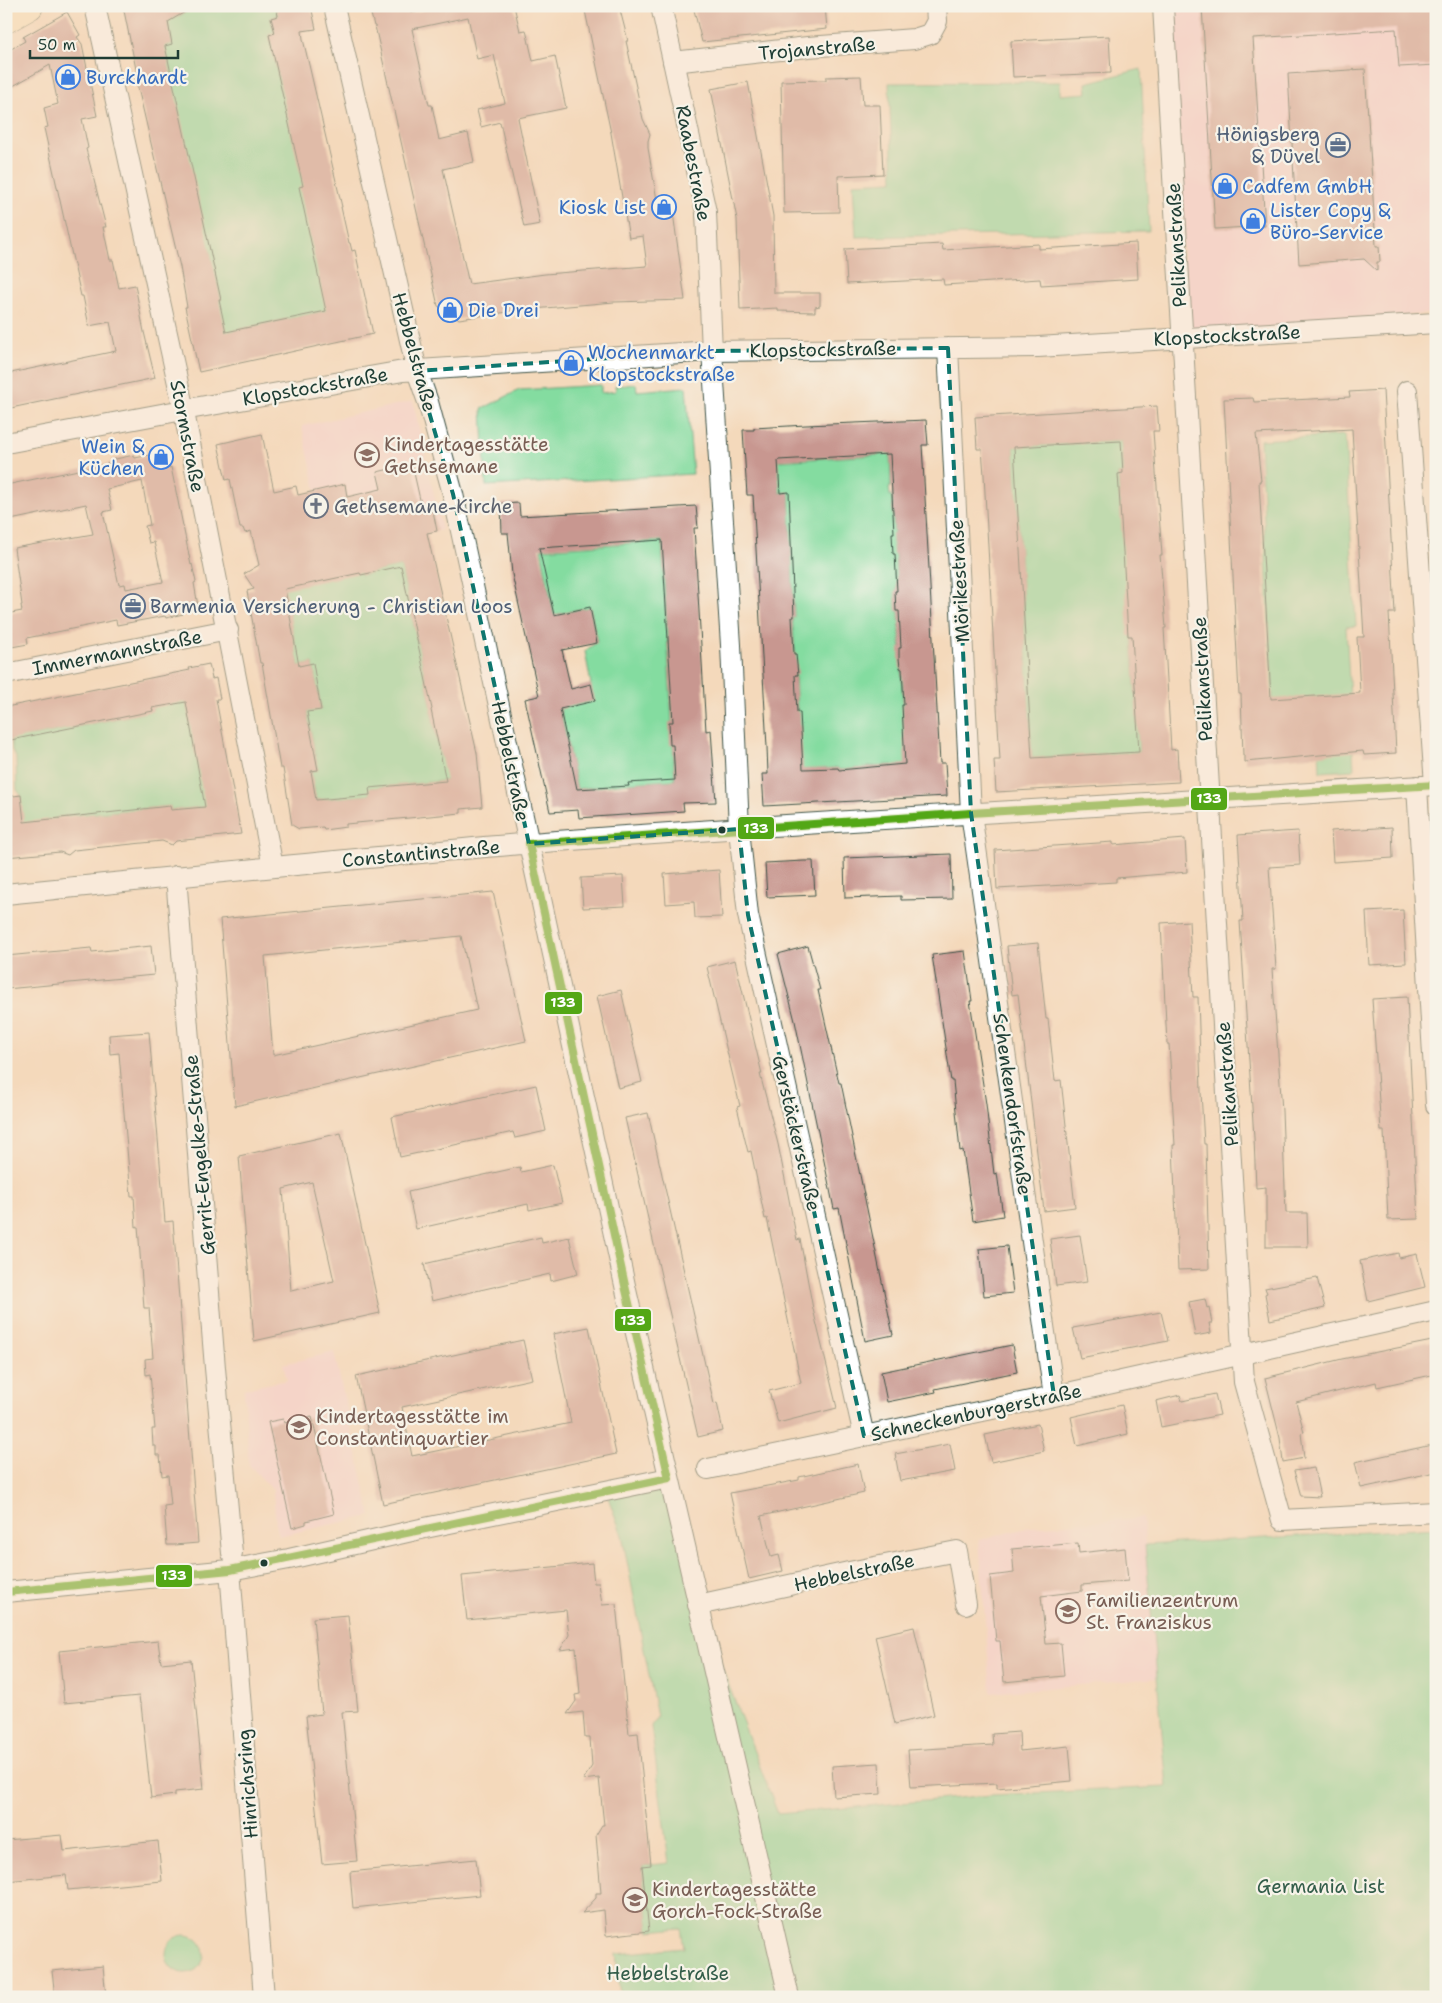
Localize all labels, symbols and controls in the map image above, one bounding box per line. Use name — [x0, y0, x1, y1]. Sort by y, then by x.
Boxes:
scale bar — [30, 28, 178, 60]
street label: Trojanstraße — [757, 31, 877, 66]
text: 50 m — [38, 35, 76, 55]
shop icon: Burckhardt — [55, 64, 81, 90]
place label: Burckhardt — [86, 65, 187, 90]
street label: Raabestraße — [670, 103, 717, 223]
place label: Hönigsberg & Düvel — [1216, 122, 1320, 169]
office icon: Hönigsberg & Düvel — [1325, 132, 1351, 158]
shop icon: Cadfem GmbH — [1212, 173, 1238, 199]
place label: Cadfem GmbH — [1242, 174, 1372, 199]
street label: Pelikanstraße — [1161, 182, 1192, 308]
shop icon: Kiosk List — [651, 194, 677, 220]
place label: Kiosk List — [559, 195, 646, 220]
place label: Lister Copy & Büro-Service — [1270, 198, 1391, 245]
shop icon: Lister Copy & Büro-Service — [1240, 208, 1266, 234]
street label: Hebbelstraße — [387, 290, 442, 415]
shop icon: Die Drei — [437, 297, 463, 323]
place label: Die Drei — [468, 298, 539, 323]
street label: Klopstockstraße — [1153, 319, 1301, 352]
street label: Klopstockstraße — [749, 336, 897, 363]
place label: Wochenmarkt Klopstockstraße — [588, 340, 735, 387]
shop icon: Wochenmarkt Klopstockstraße — [558, 350, 584, 376]
street label: Klopstockstraße — [240, 361, 390, 412]
street label: Stormstraße — [164, 378, 211, 494]
place label: Kindertagesstätte Gethsemane — [384, 432, 549, 479]
place label: Wein & Küchen — [79, 434, 145, 481]
school or university icon: Kindertagesstätte Gethsemane — [354, 442, 380, 468]
shop icon: Wein & Küchen — [148, 444, 174, 470]
church icon: Gethsemane-Kirche — [303, 493, 329, 519]
place label: Gethsemane-Kirche — [334, 494, 513, 519]
street label: Mörikestraße — [944, 519, 975, 643]
office icon: Barmenia Versicherung - Christian Loos — [120, 593, 146, 619]
place label: Barmenia Versicherung - Christian Loos — [150, 594, 513, 619]
street label: Pelikanstraße — [1187, 616, 1218, 742]
street label: Immermannstraße — [30, 624, 204, 681]
street label: Hebbelstraße — [486, 698, 535, 824]
line badge: 133 — [1190, 787, 1228, 811]
text: 133 — [1196, 789, 1222, 807]
line badge: 133 — [737, 816, 775, 840]
text: 133 — [743, 819, 769, 837]
unlabelled marker — [717, 825, 727, 835]
street label: Constantinstraße — [341, 834, 501, 873]
line badge: 133 — [544, 991, 583, 1015]
text: 133 — [550, 993, 576, 1011]
street label: Schenkendorfstraße — [987, 1011, 1038, 1197]
street label: Pelikanstraße — [1211, 1021, 1244, 1147]
street label: Gerstäckerstraße — [766, 1053, 827, 1214]
street label: Gerrit-Engelke-Straße — [178, 1054, 221, 1256]
line badge: 133 — [614, 1308, 652, 1332]
text: 133 — [620, 1311, 646, 1329]
street label: Schneckenburgerstraße — [868, 1378, 1084, 1447]
place label: Kindertagesstätte im Constantinquartier — [316, 1404, 509, 1451]
school or university icon: Kindertagesstätte im Constantinquartier — [286, 1414, 312, 1440]
street label: Hebbelstraße — [791, 1548, 917, 1597]
unlabelled marker — [259, 1558, 269, 1568]
line badge: 133 — [155, 1564, 193, 1588]
text: 133 — [161, 1566, 187, 1584]
place label: Familienzentrum St. Franziskus — [1086, 1588, 1238, 1635]
school or university icon: Familienzentrum St. Franziskus — [1055, 1598, 1081, 1624]
street label: Hinrichsring — [231, 1728, 264, 1840]
park label: Germania List — [1257, 1874, 1385, 1899]
place label: Kindertagesstätte Gorch-Fock-Straße — [652, 1877, 823, 1924]
school or university icon: Kindertagesstätte Gorch-Fock-Straße — [622, 1887, 648, 1913]
park label: Hebbelstraße — [607, 1961, 729, 1986]

